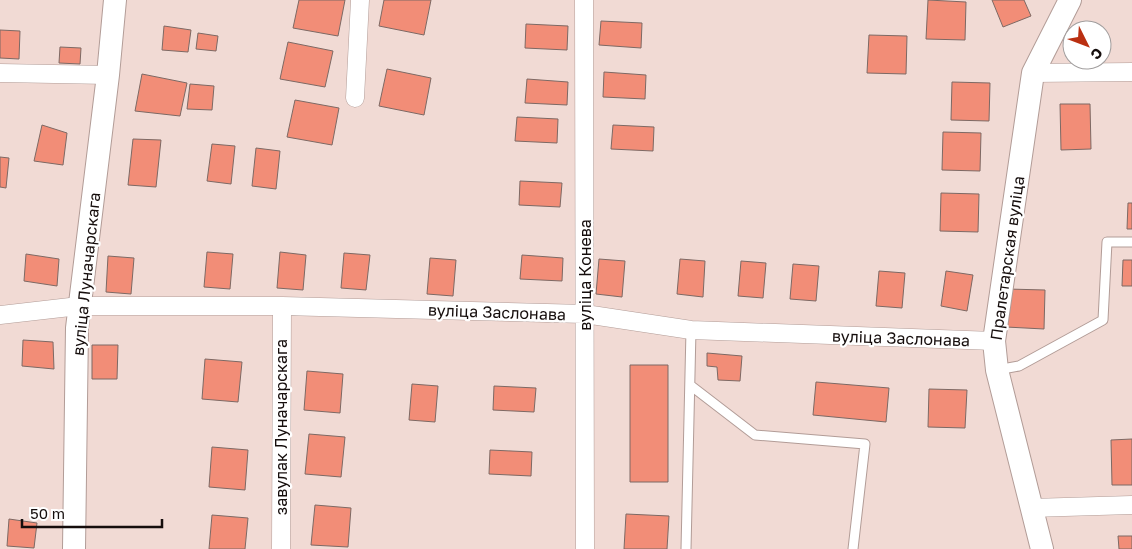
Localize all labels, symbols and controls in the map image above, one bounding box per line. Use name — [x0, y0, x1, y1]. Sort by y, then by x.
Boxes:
north arrow — [1062, 20, 1112, 70]
text: С — [1087, 45, 1107, 63]
street label: Пралетарская вуліца — [986, 175, 1028, 341]
street label: вуліца Луначарскага — [67, 191, 105, 357]
street label: вуліца Конева — [575, 219, 595, 331]
street label: вуліца Заслонава — [428, 300, 566, 324]
street label: вуліца Заслонава — [832, 326, 970, 350]
street label: завулак Луначарскага — [271, 339, 291, 515]
scale bar — [22, 496, 162, 528]
text: 50 m — [30, 504, 65, 522]

